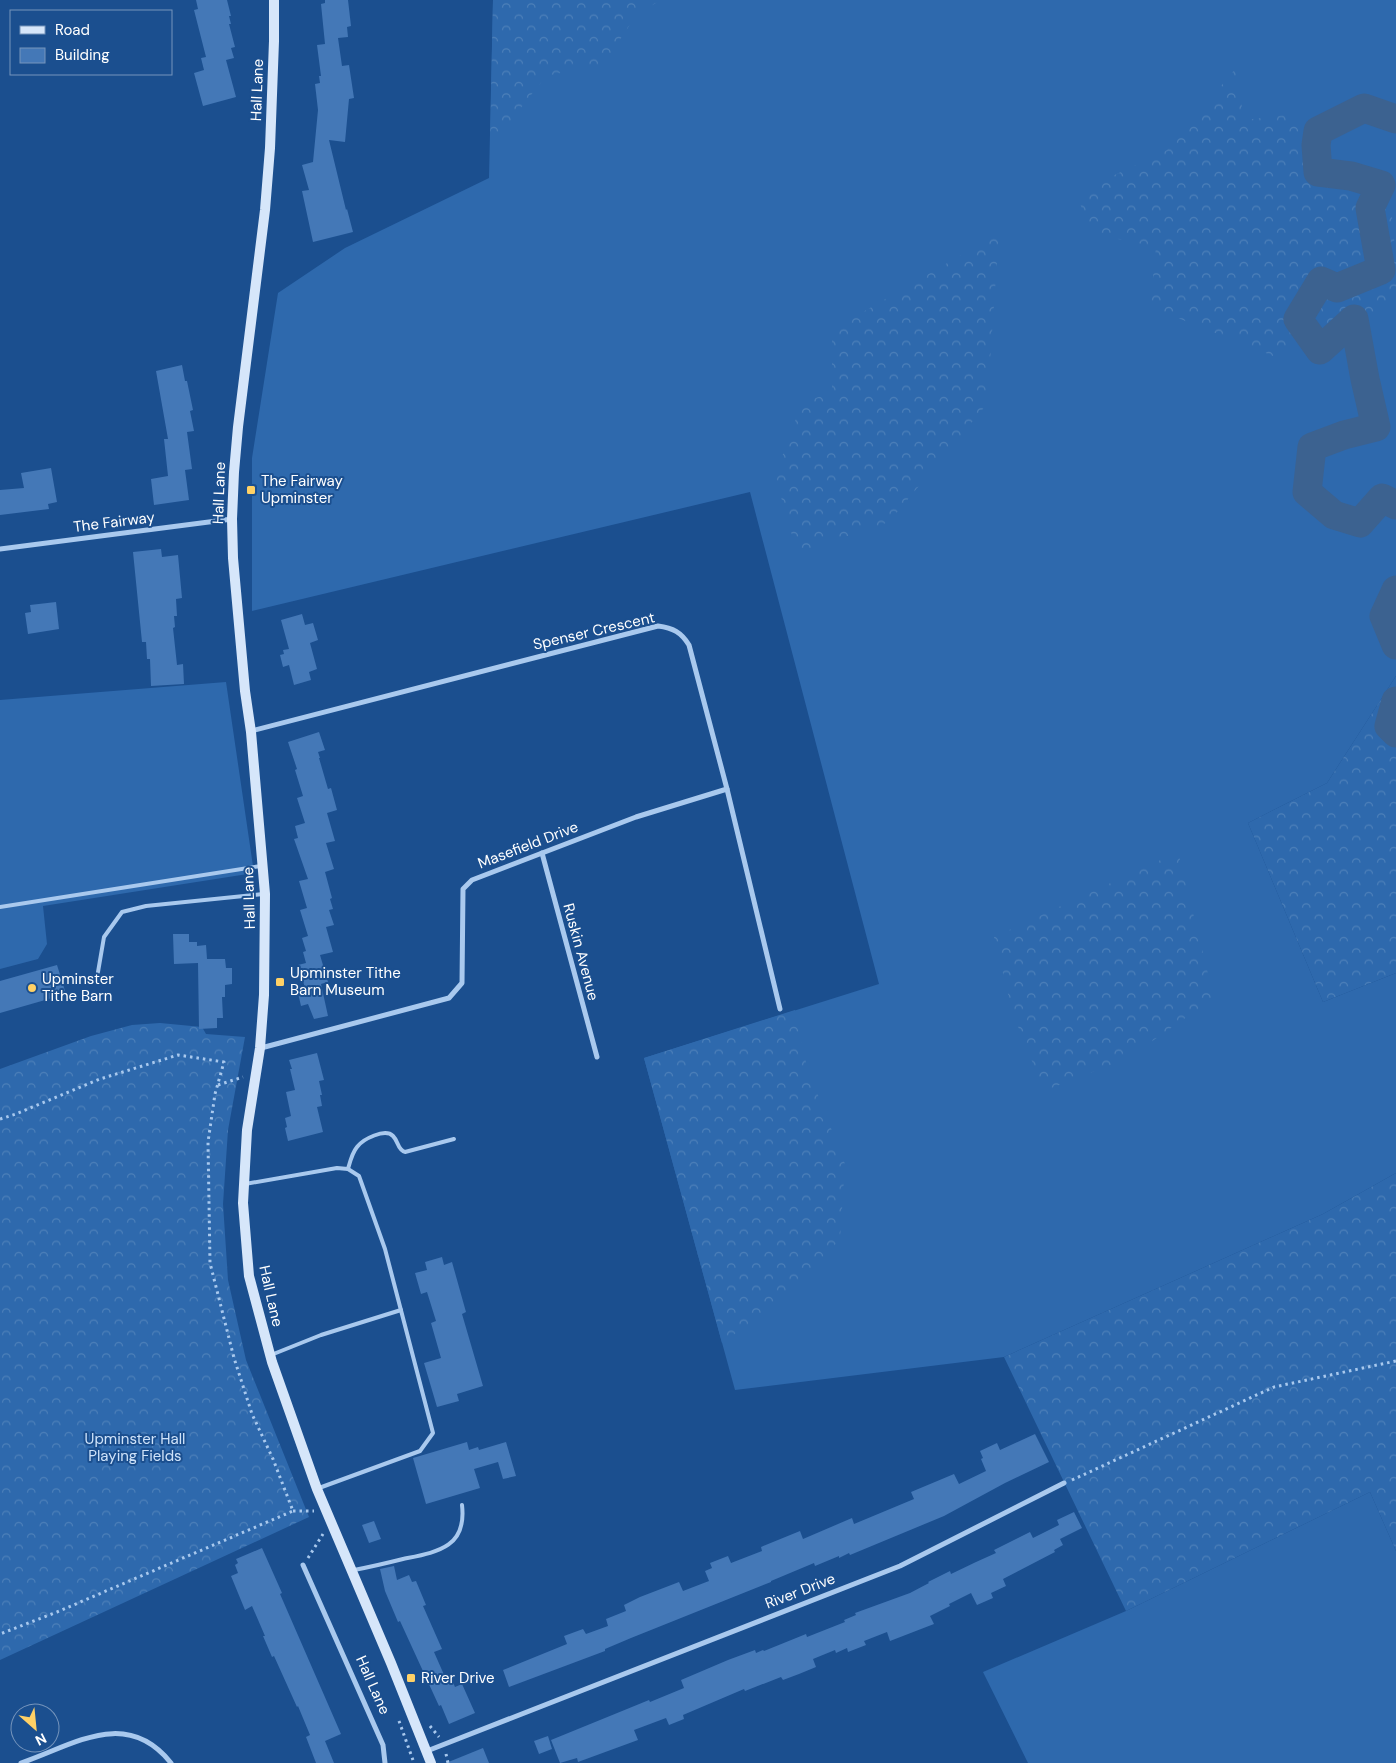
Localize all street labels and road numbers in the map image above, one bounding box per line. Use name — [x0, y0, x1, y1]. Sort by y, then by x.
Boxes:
street label: Hall Lane — [246, 59, 268, 121]
street label: Hall Lane — [208, 462, 230, 524]
street label: The Fairway — [72, 507, 156, 537]
street label: Spenser Crescent — [531, 607, 657, 655]
street label: Masefield Drive — [475, 817, 581, 873]
street label: Hall Lane — [238, 867, 260, 929]
street label: Ruskin Avenue — [558, 901, 604, 1003]
street label: Hall Lane — [254, 1263, 288, 1329]
street label: River Drive — [762, 1568, 838, 1614]
street label: Hall Lane — [351, 1652, 395, 1718]

